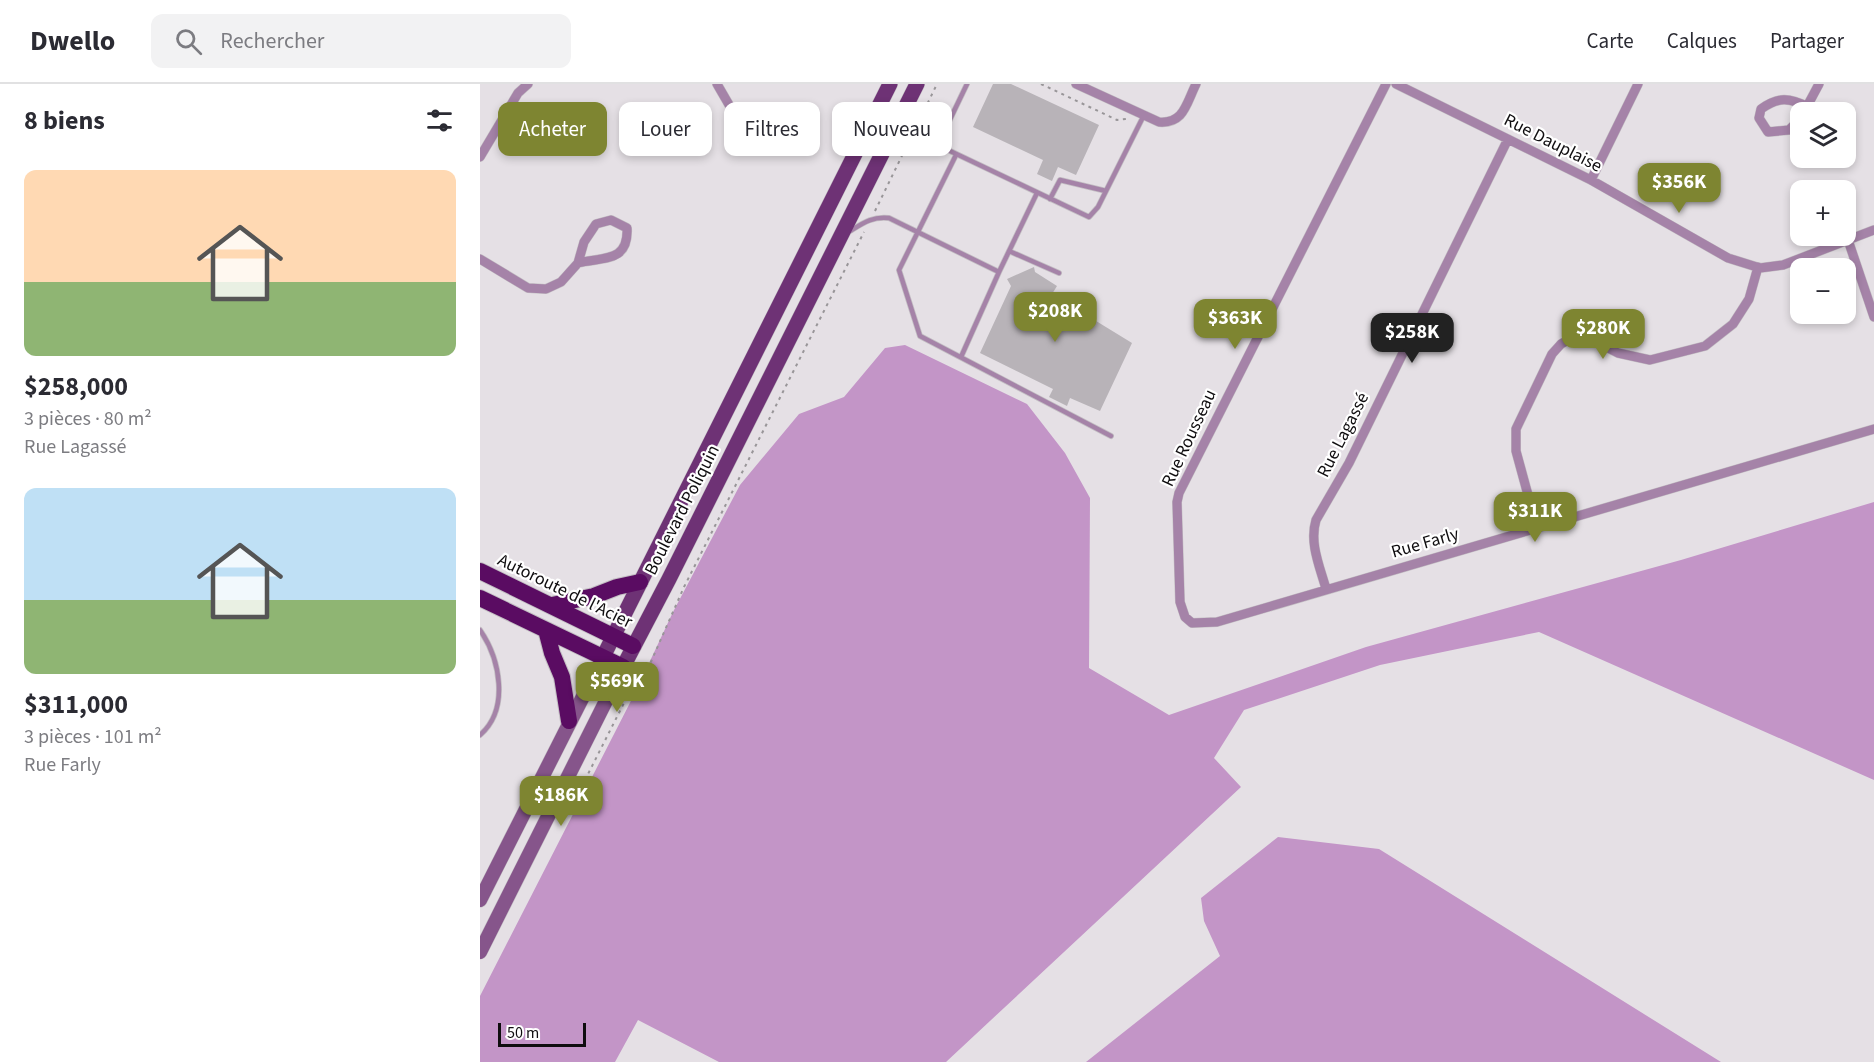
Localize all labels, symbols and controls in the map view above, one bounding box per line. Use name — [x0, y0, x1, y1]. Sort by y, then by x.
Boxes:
search box — [151, 14, 571, 68]
text: Dwello — [30, 21, 115, 61]
icon: search — [172, 25, 205, 58]
text: Rechercher — [220, 25, 324, 57]
text: Carte — [1587, 26, 1634, 56]
text: Calques — [1667, 26, 1737, 56]
text: Partager — [1770, 26, 1844, 56]
text: 8 biens — [24, 102, 105, 139]
chip: Acheter — [498, 102, 607, 156]
chip: Louer — [619, 102, 712, 156]
chip: Filtres — [724, 102, 820, 156]
chip: Nouveau — [832, 102, 952, 156]
map controls — [1790, 102, 1856, 324]
button: layers — [1790, 102, 1856, 168]
icon: filters — [423, 104, 456, 137]
street label: Rue Dauplaise — [1500, 108, 1606, 178]
pin: $356K — [1637, 163, 1721, 214]
text: $356K — [1652, 168, 1706, 196]
button: + — [1790, 180, 1856, 246]
icon: home — [186, 209, 294, 317]
button: − — [1790, 258, 1856, 324]
pin: $208K — [1013, 292, 1097, 343]
text: $208K — [1028, 297, 1082, 325]
pin: $363K — [1193, 299, 1277, 350]
text: $363K — [1208, 304, 1262, 332]
pin: $280K — [1561, 309, 1645, 360]
pin: $258K — [1370, 313, 1454, 364]
text: $280K — [1576, 314, 1630, 342]
text: $258K — [1385, 318, 1439, 346]
text: $258,000 — [24, 368, 128, 405]
street label: Rue Rousseau — [1156, 385, 1222, 491]
street label: Rue Lagassé — [1311, 388, 1375, 482]
text: 3 pièces · 80 m² — [24, 405, 152, 433]
text: Rue Lagassé — [24, 433, 127, 461]
street label: Boulevard Poliquin — [638, 441, 726, 579]
pin: $311K — [1493, 492, 1577, 543]
text: $311K — [1508, 497, 1562, 525]
street label: Rue Farly — [1388, 521, 1462, 565]
icon: home — [186, 527, 294, 635]
street label: Autoroute de l'Acier — [493, 547, 637, 635]
pin: $569K — [575, 662, 659, 713]
text: $569K — [590, 667, 644, 695]
text: $311,000 — [24, 686, 128, 723]
text: 3 pièces · 101 m² — [24, 723, 162, 751]
text: Rue Farly — [24, 751, 101, 779]
pin: $186K — [519, 776, 603, 827]
text: $186K — [534, 781, 588, 809]
scale bar — [498, 1020, 586, 1048]
text: 50 m — [507, 1022, 539, 1044]

